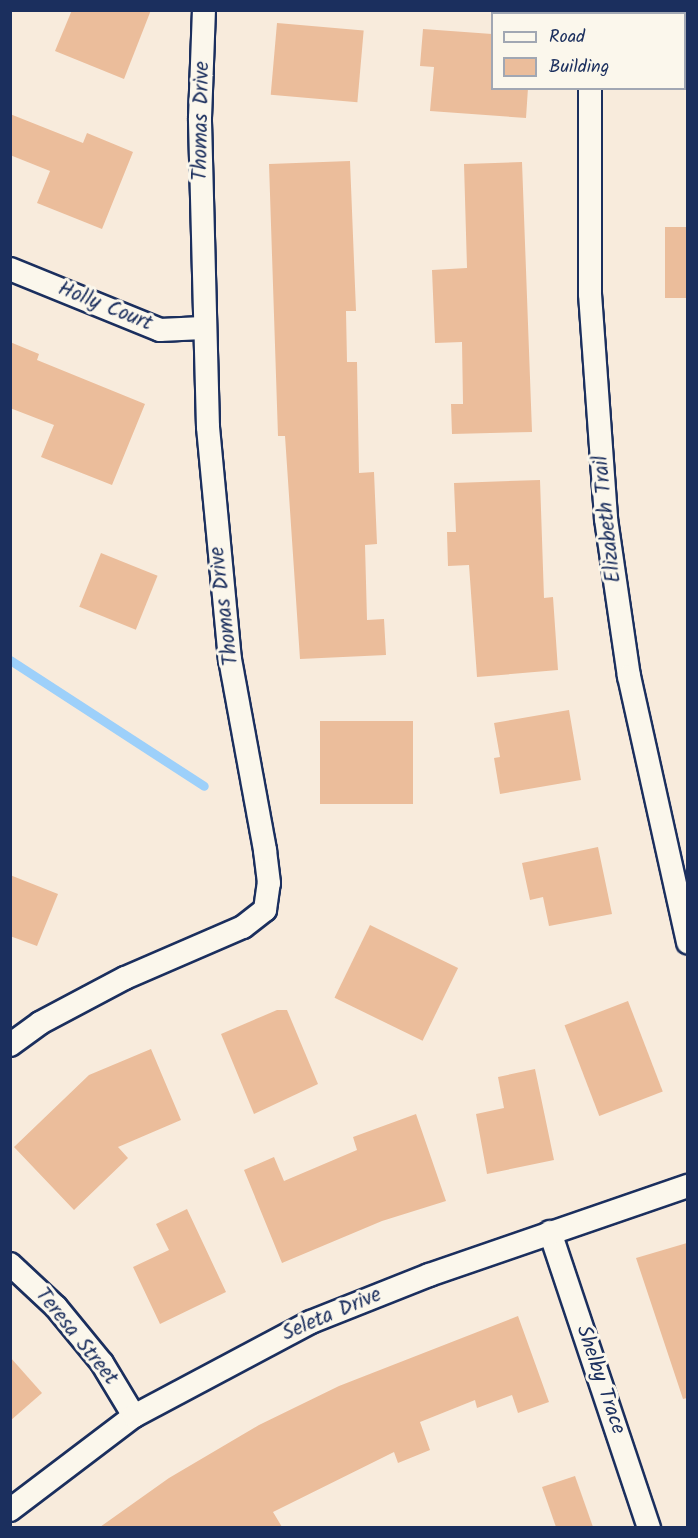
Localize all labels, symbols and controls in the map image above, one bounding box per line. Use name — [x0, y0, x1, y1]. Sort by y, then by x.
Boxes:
legend — [491, 12, 686, 90]
text: Road — [549, 23, 585, 52]
text: Building — [549, 53, 609, 82]
street label: Thomas Drive — [188, 61, 216, 181]
street label: Holly Court — [54, 277, 156, 337]
street label: Elizabeth Trail — [589, 454, 627, 584]
street label: Thomas Drive — [205, 545, 245, 667]
street label: Teresa Street — [29, 1283, 123, 1391]
street label: Seleta Drive — [279, 1283, 385, 1347]
street label: Shelby Trace — [570, 1322, 630, 1438]

